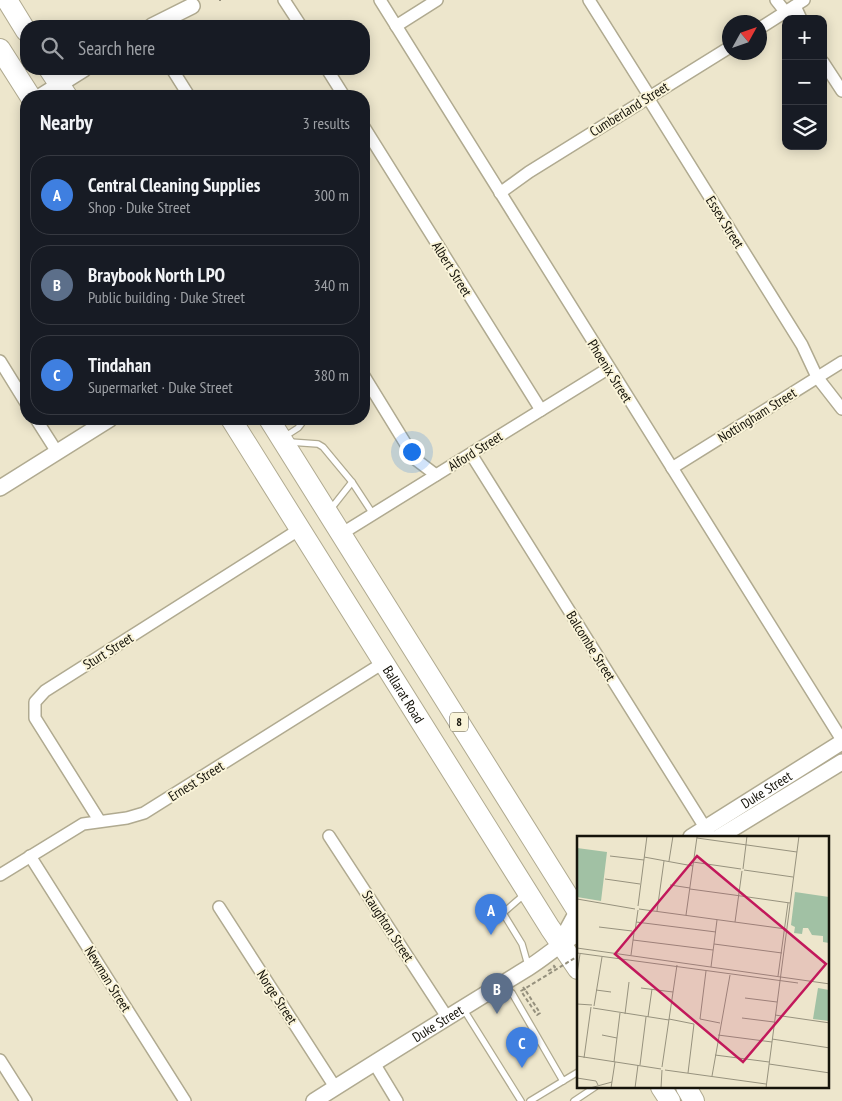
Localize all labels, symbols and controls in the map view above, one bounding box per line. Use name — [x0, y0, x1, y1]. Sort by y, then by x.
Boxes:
north arrow — [722, 15, 767, 60]
map controls — [782, 15, 827, 150]
button: + — [782, 15, 827, 60]
search box — [20, 20, 370, 75]
icon: search — [38, 34, 66, 62]
text: Search here — [78, 36, 155, 60]
button: − — [782, 60, 827, 105]
street label: Cumberland Street — [586, 77, 672, 141]
button: layers — [782, 105, 827, 150]
text: Nearby — [40, 109, 93, 136]
text: 3 results — [303, 113, 350, 133]
text: Central Cleaning Supplies — [88, 173, 260, 197]
text: A — [53, 185, 61, 205]
text: 300 m — [314, 185, 349, 205]
street label: Essex Street — [702, 192, 748, 252]
text: Shop · Duke Street — [88, 197, 190, 217]
street label: Albert Street — [428, 238, 476, 300]
text: Braybook North LPO — [88, 263, 225, 287]
text: B — [53, 275, 61, 295]
text: 340 m — [314, 275, 349, 295]
text: Public building · Duke Street — [88, 287, 245, 307]
street label: Phoenix Street — [584, 336, 636, 406]
text: Tindahan — [88, 353, 151, 377]
text: C — [53, 365, 61, 385]
text: 380 m — [314, 365, 349, 385]
text: Supermarket · Duke Street — [88, 377, 233, 397]
street label: Nottingham Street — [714, 384, 800, 446]
street label: Alford Street — [444, 427, 506, 475]
your location — [399, 439, 425, 465]
street label: Balcombe Street — [562, 608, 620, 684]
street label: Sturt Street — [80, 628, 137, 673]
street label: Ballarat Road — [379, 662, 428, 727]
road number: 8 — [450, 712, 468, 732]
street label: Ernest Street — [165, 757, 227, 805]
street label: Duke Street — [738, 767, 795, 812]
inset map — [577, 836, 830, 1088]
street label: Staughton Street — [358, 887, 418, 965]
pin: A — [475, 894, 507, 935]
street label: Newman Street — [81, 943, 135, 1015]
street label: Norge Street — [253, 966, 301, 1028]
pin: B — [481, 973, 513, 1014]
street label: Duke Street — [409, 1001, 467, 1046]
pin: C — [506, 1027, 538, 1068]

